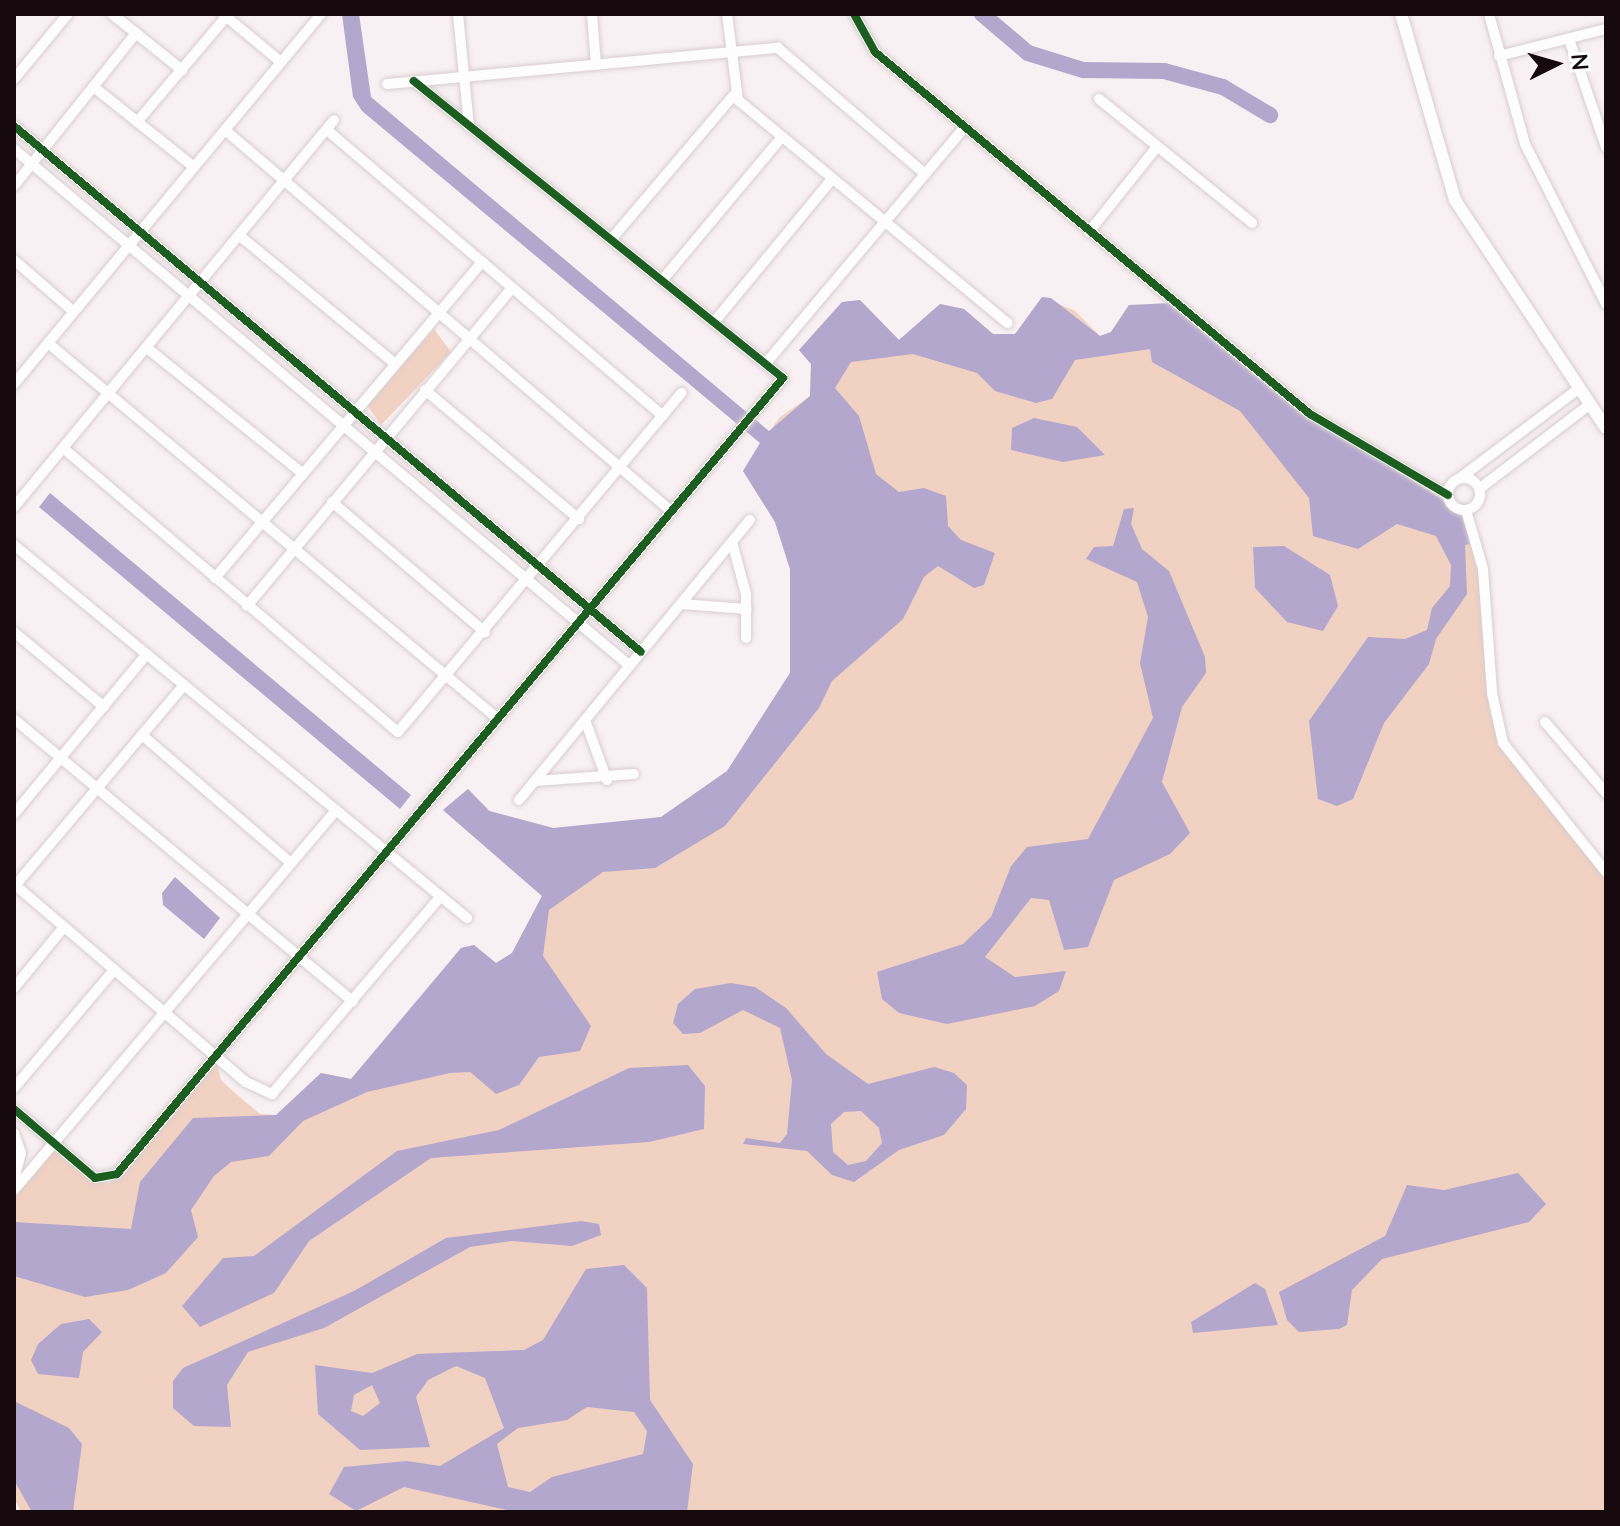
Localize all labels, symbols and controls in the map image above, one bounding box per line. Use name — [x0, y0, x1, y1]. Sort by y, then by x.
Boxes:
north arrow — [1516, 24, 1596, 104]
text: N — [1566, 52, 1595, 71]

